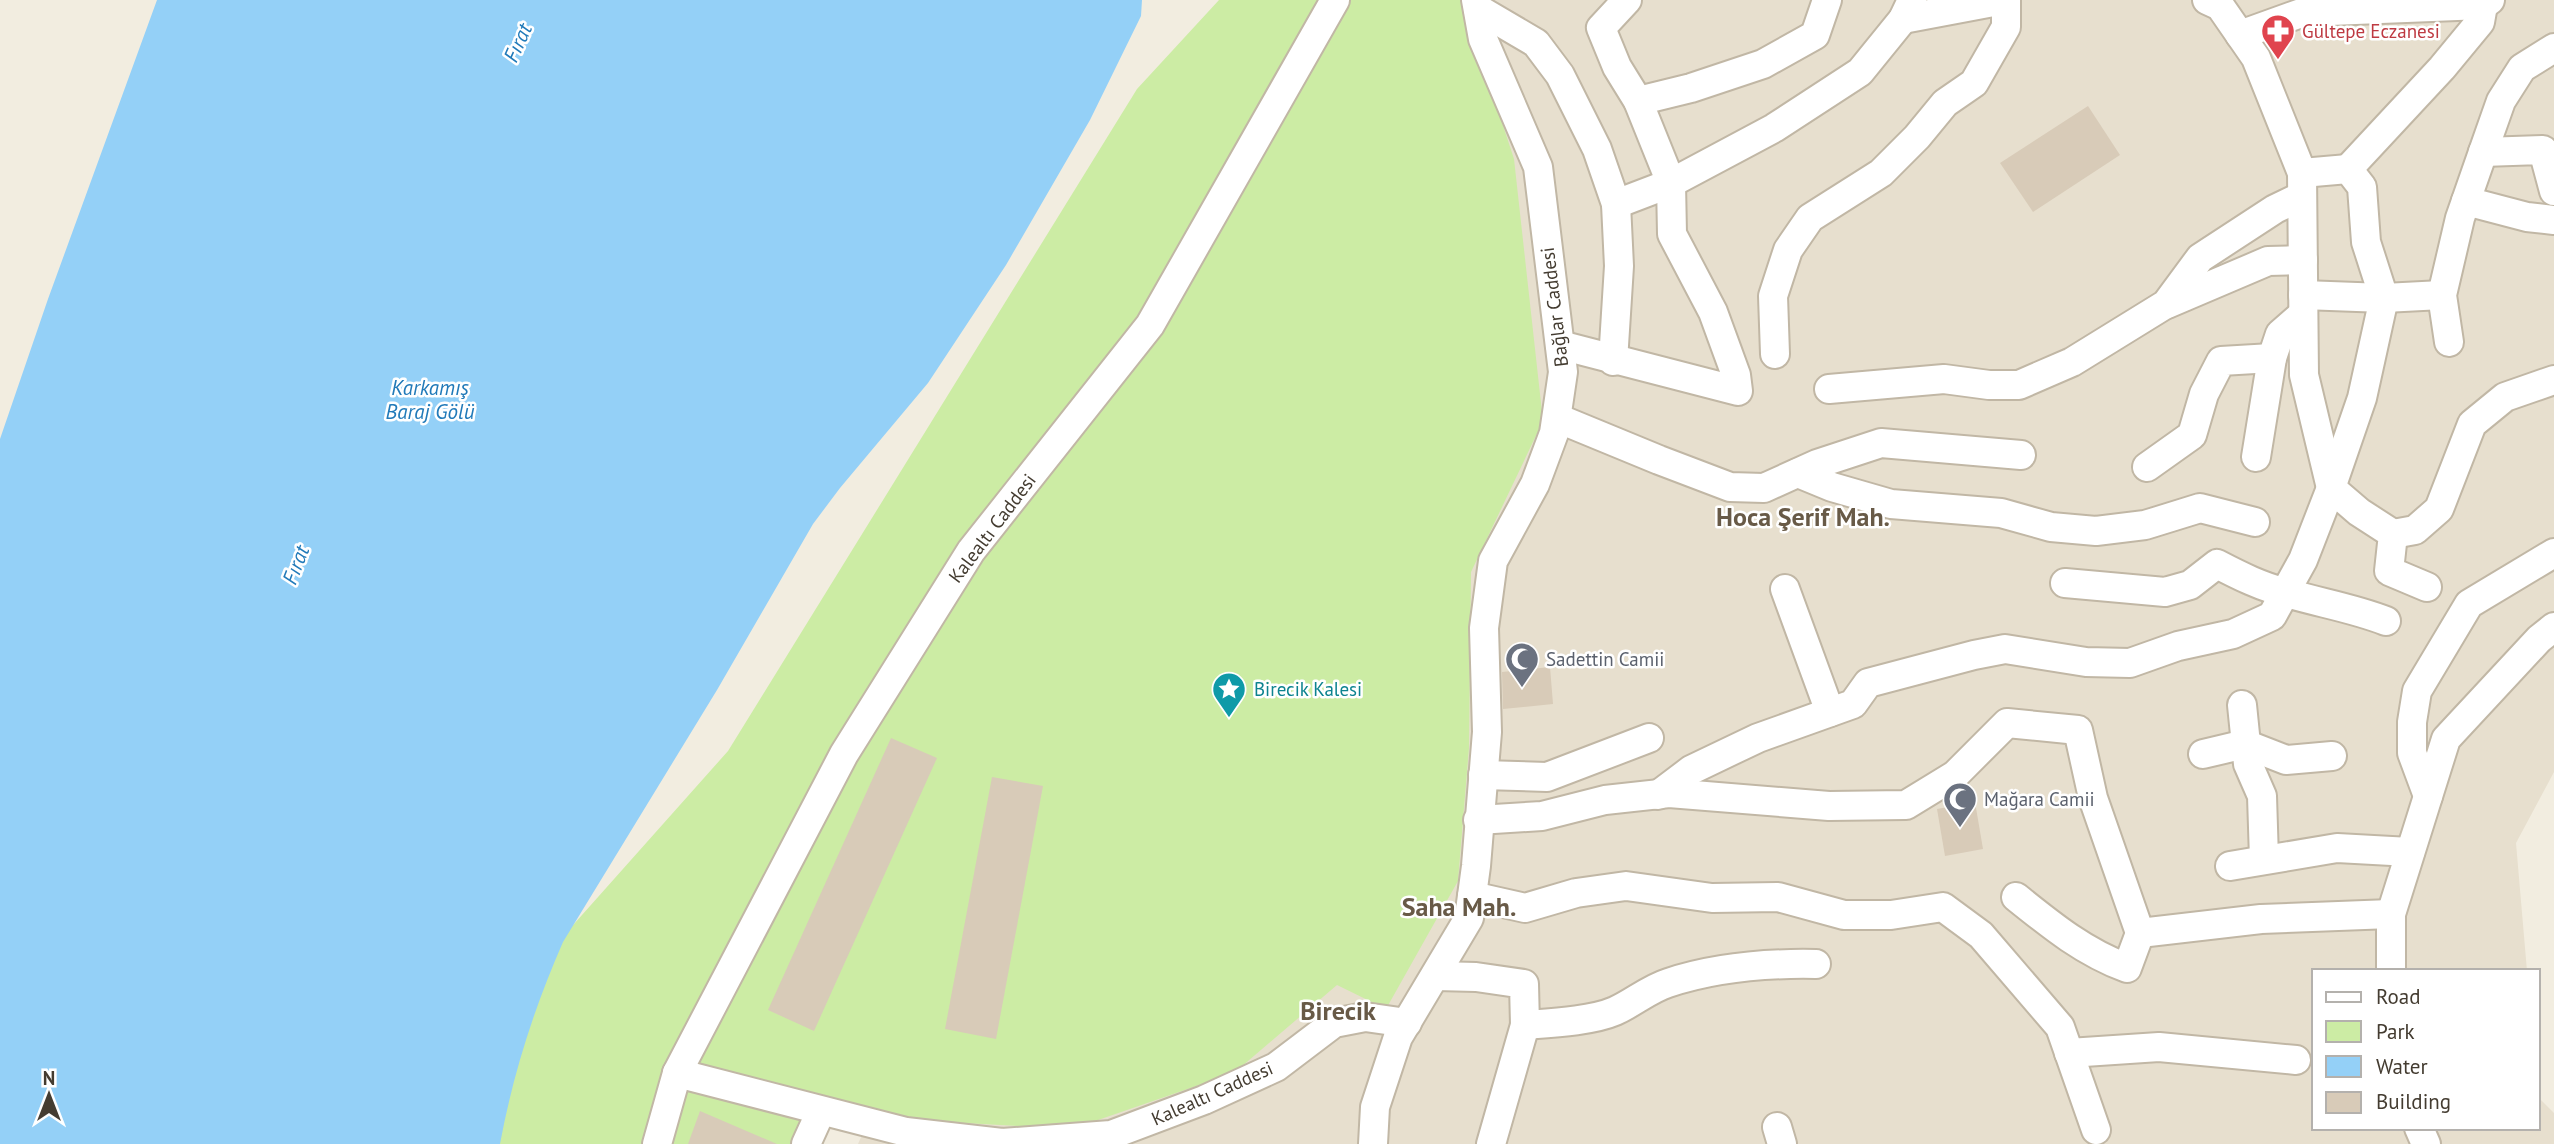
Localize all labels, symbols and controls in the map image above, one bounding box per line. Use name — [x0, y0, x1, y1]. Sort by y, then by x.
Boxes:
pharmacy icon: Gültepe Eczanesi — [2259, 12, 2297, 61]
water label: Fırat — [497, 18, 538, 66]
place label: Gültepe Eczanesi — [2302, 19, 2440, 43]
street label: Bağlar Caddesi — [1535, 246, 1573, 368]
water label: Karkamış Baraj Gölü — [386, 374, 475, 425]
street label: Kalealtı Caddesi — [943, 469, 1041, 587]
district label: Hoca Şerif Mah. — [1716, 500, 1890, 533]
water label: Fırat — [276, 540, 316, 588]
mosque icon: Sadettin Camii — [1503, 640, 1541, 689]
place label: Sadettin Camii — [1546, 647, 1664, 671]
place icon: Birecik Kalesi — [1210, 670, 1248, 719]
place label: Birecik Kalesi — [1254, 677, 1362, 701]
mosque icon: Mağara Camii — [1941, 780, 1979, 829]
place label: Mağara Camii — [1984, 787, 2095, 811]
district label: Saha Mah. — [1402, 890, 1516, 923]
legend — [2312, 969, 2540, 1130]
text: Road — [2376, 983, 2420, 1010]
district label: Birecik — [1300, 994, 1376, 1027]
text: Park — [2376, 1018, 2415, 1045]
text: Water — [2376, 1053, 2428, 1080]
street label: Kalealtı Caddesi — [1148, 1056, 1276, 1130]
north arrow — [14, 1060, 84, 1130]
text: N — [43, 1066, 55, 1090]
text: Building — [2376, 1088, 2451, 1115]

